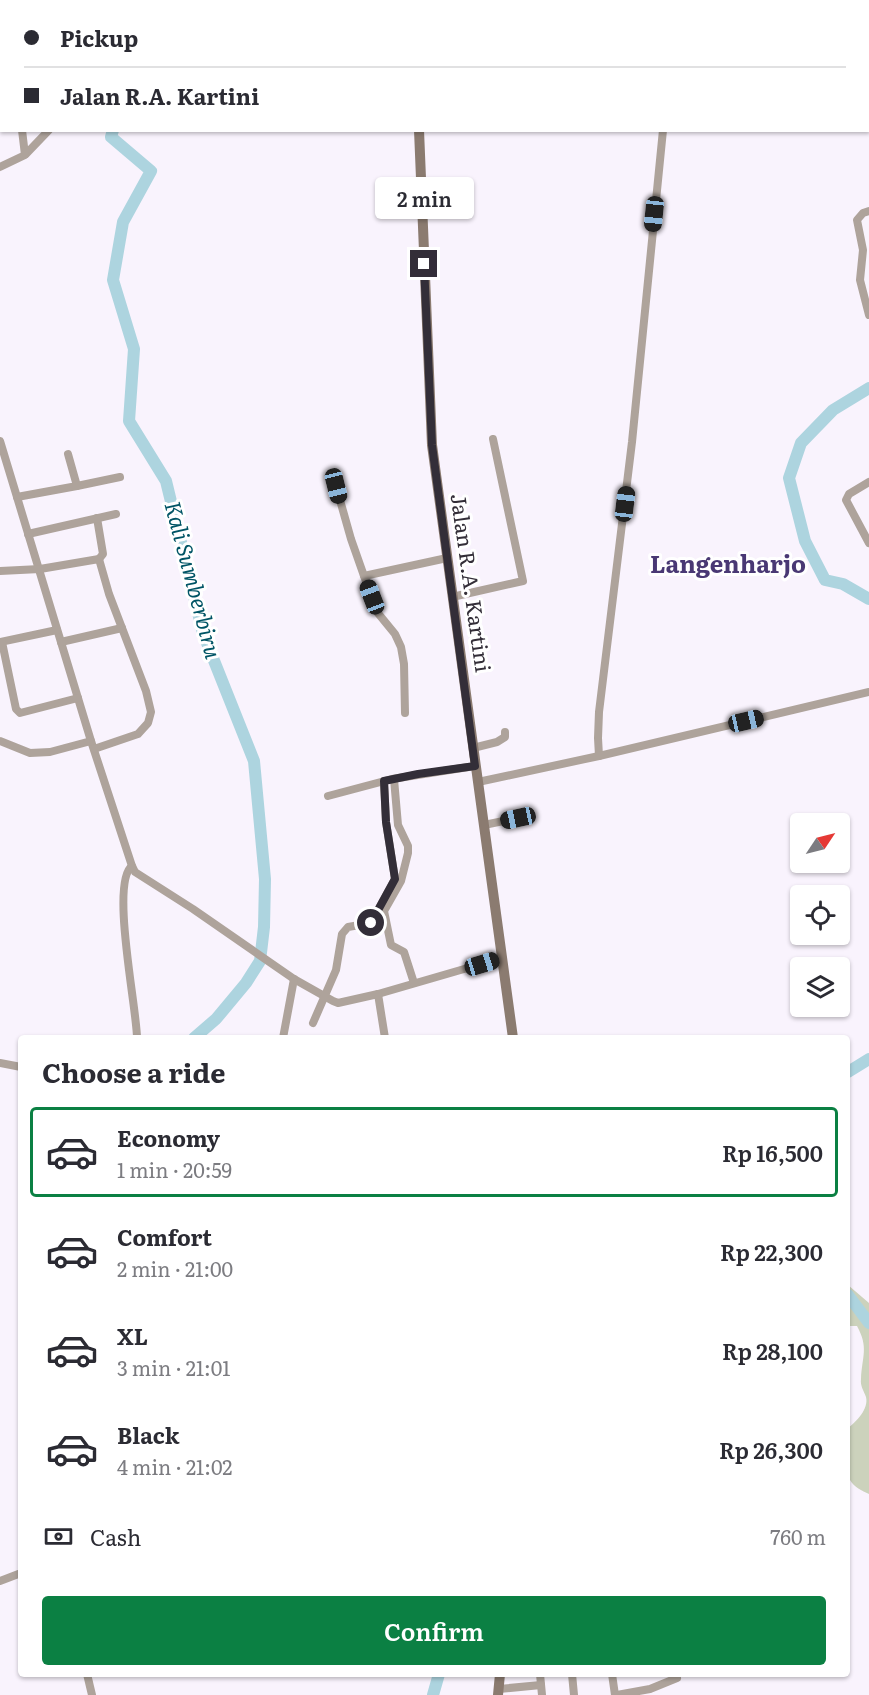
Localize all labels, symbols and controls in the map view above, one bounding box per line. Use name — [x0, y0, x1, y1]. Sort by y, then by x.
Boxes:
text: Pickup — [60, 21, 138, 54]
text: Jalan R.A. Kartini — [60, 79, 259, 112]
callout: 2 min — [374, 177, 474, 219]
text: 2 min — [397, 183, 452, 213]
car — [643, 195, 665, 233]
route end — [410, 250, 437, 277]
car — [323, 466, 349, 506]
car — [614, 485, 636, 523]
street label: Jalan R.A. Kartini — [445, 491, 500, 674]
water label: Kali Sumberbiru — [158, 497, 231, 662]
district label: Langenharjo — [650, 545, 806, 580]
car — [357, 577, 387, 617]
car — [726, 708, 766, 734]
car — [499, 805, 537, 831]
north arrow — [790, 813, 850, 873]
map controls — [790, 813, 850, 1017]
button: locate — [790, 885, 850, 945]
route start — [357, 909, 384, 936]
car — [462, 950, 502, 978]
button: layers — [790, 957, 850, 1017]
text: Choose a ride — [42, 1051, 225, 1091]
text: Economy — [117, 1121, 220, 1154]
icon: car — [45, 1125, 99, 1179]
text: Rp 16,500 — [722, 1136, 823, 1169]
text: 1 min · 20:59 — [117, 1154, 232, 1184]
text: Comfort — [117, 1220, 212, 1253]
icon: car — [45, 1224, 99, 1278]
text: Rp 22,300 — [720, 1235, 823, 1268]
text: 2 min · 21:00 — [117, 1253, 233, 1283]
text: XL — [117, 1319, 148, 1352]
icon: car — [45, 1323, 99, 1377]
text: Rp 28,100 — [722, 1334, 823, 1367]
text: 3 min · 21:01 — [117, 1352, 230, 1382]
text: Black — [117, 1418, 179, 1451]
icon: car — [45, 1422, 99, 1476]
text: Rp 26,300 — [719, 1433, 823, 1466]
text: 4 min · 21:02 — [117, 1451, 232, 1481]
icon: cash — [42, 1520, 75, 1553]
text: Cash — [90, 1520, 141, 1553]
text: 760 m — [770, 1521, 826, 1551]
button: Confirm — [42, 1596, 826, 1665]

